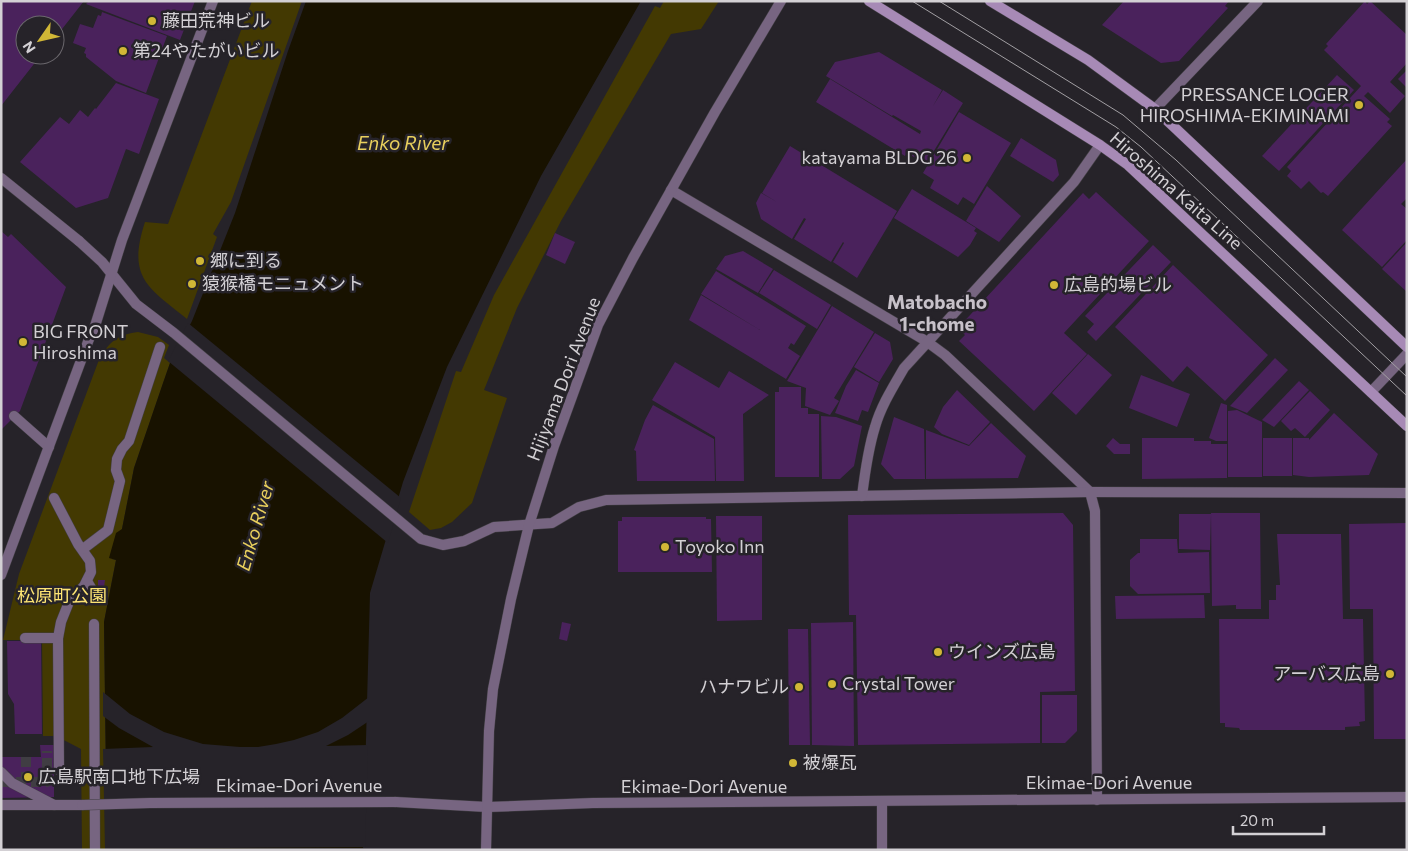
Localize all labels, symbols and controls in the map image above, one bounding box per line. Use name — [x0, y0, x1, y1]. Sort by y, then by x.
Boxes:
place label: 藤田荒神ビル — [162, 9, 270, 31]
north arrow — [15, 15, 65, 65]
marker: 藤田荒神ビル — [146, 15, 158, 27]
text: N — [19, 38, 39, 57]
place label: 第24やたがいビル — [133, 39, 279, 61]
marker: 第24やたがいビル — [117, 45, 129, 57]
place label: PRESSANCE LOGER HIROSHIMA-EKIMINAMI — [1140, 83, 1349, 126]
marker: PRESSANCE LOGER HIROSHIMA-EKIMINAMI — [1353, 99, 1365, 111]
street label: Hiroshima Kaita Line — [1106, 127, 1247, 254]
water label: Enko River — [357, 131, 450, 154]
place label: katayama BLDG 26 — [801, 146, 957, 168]
marker: katayama BLDG 26 — [961, 152, 973, 164]
place label: 郷に到る — [210, 249, 282, 271]
marker: 郷に到る — [194, 255, 206, 267]
place label: 猿猴橋モニュメント — [202, 272, 364, 294]
place label: 広島的場ビル — [1064, 273, 1172, 295]
marker: 猿猴橋モニュメント — [186, 278, 198, 290]
marker: 広島的場ビル — [1048, 279, 1060, 291]
district label: Matobacho 1-chome — [887, 290, 987, 335]
street label: Hijiyama Dori Avenue — [522, 294, 604, 464]
place label: BIG FRONT Hiroshima — [33, 320, 128, 363]
marker: BIG FRONT Hiroshima — [17, 336, 29, 348]
water label: Enko River — [231, 477, 279, 573]
place label: Toyoko Inn — [675, 535, 765, 557]
marker: Toyoko Inn — [659, 541, 671, 553]
park label: 松原町公園 — [17, 584, 107, 606]
place label: ウインズ広島 — [948, 640, 1056, 662]
marker: ウインズ広島 — [932, 646, 944, 658]
place label: アーバス広島 — [1273, 662, 1380, 684]
marker: アーバス広島 — [1384, 668, 1396, 680]
place label: Crystal Tower — [842, 672, 955, 694]
place label: ハナワビル — [699, 675, 789, 697]
marker: Crystal Tower — [826, 678, 838, 690]
marker: ハナワビル — [793, 681, 805, 693]
place label: 被爆瓦 — [803, 751, 857, 773]
marker: 被爆瓦 — [787, 757, 799, 769]
place label: 広島駅南口地下広場 — [38, 765, 200, 787]
marker: 広島駅南口地下広場 — [22, 771, 34, 783]
street label: Ekimae-Dori Avenue — [1026, 771, 1192, 793]
street label: Ekimae-Dori Avenue — [216, 774, 382, 796]
street label: Ekimae-Dori Avenue — [621, 775, 787, 797]
scale bar — [1233, 804, 1324, 836]
text: 20 m — [1240, 811, 1274, 829]

